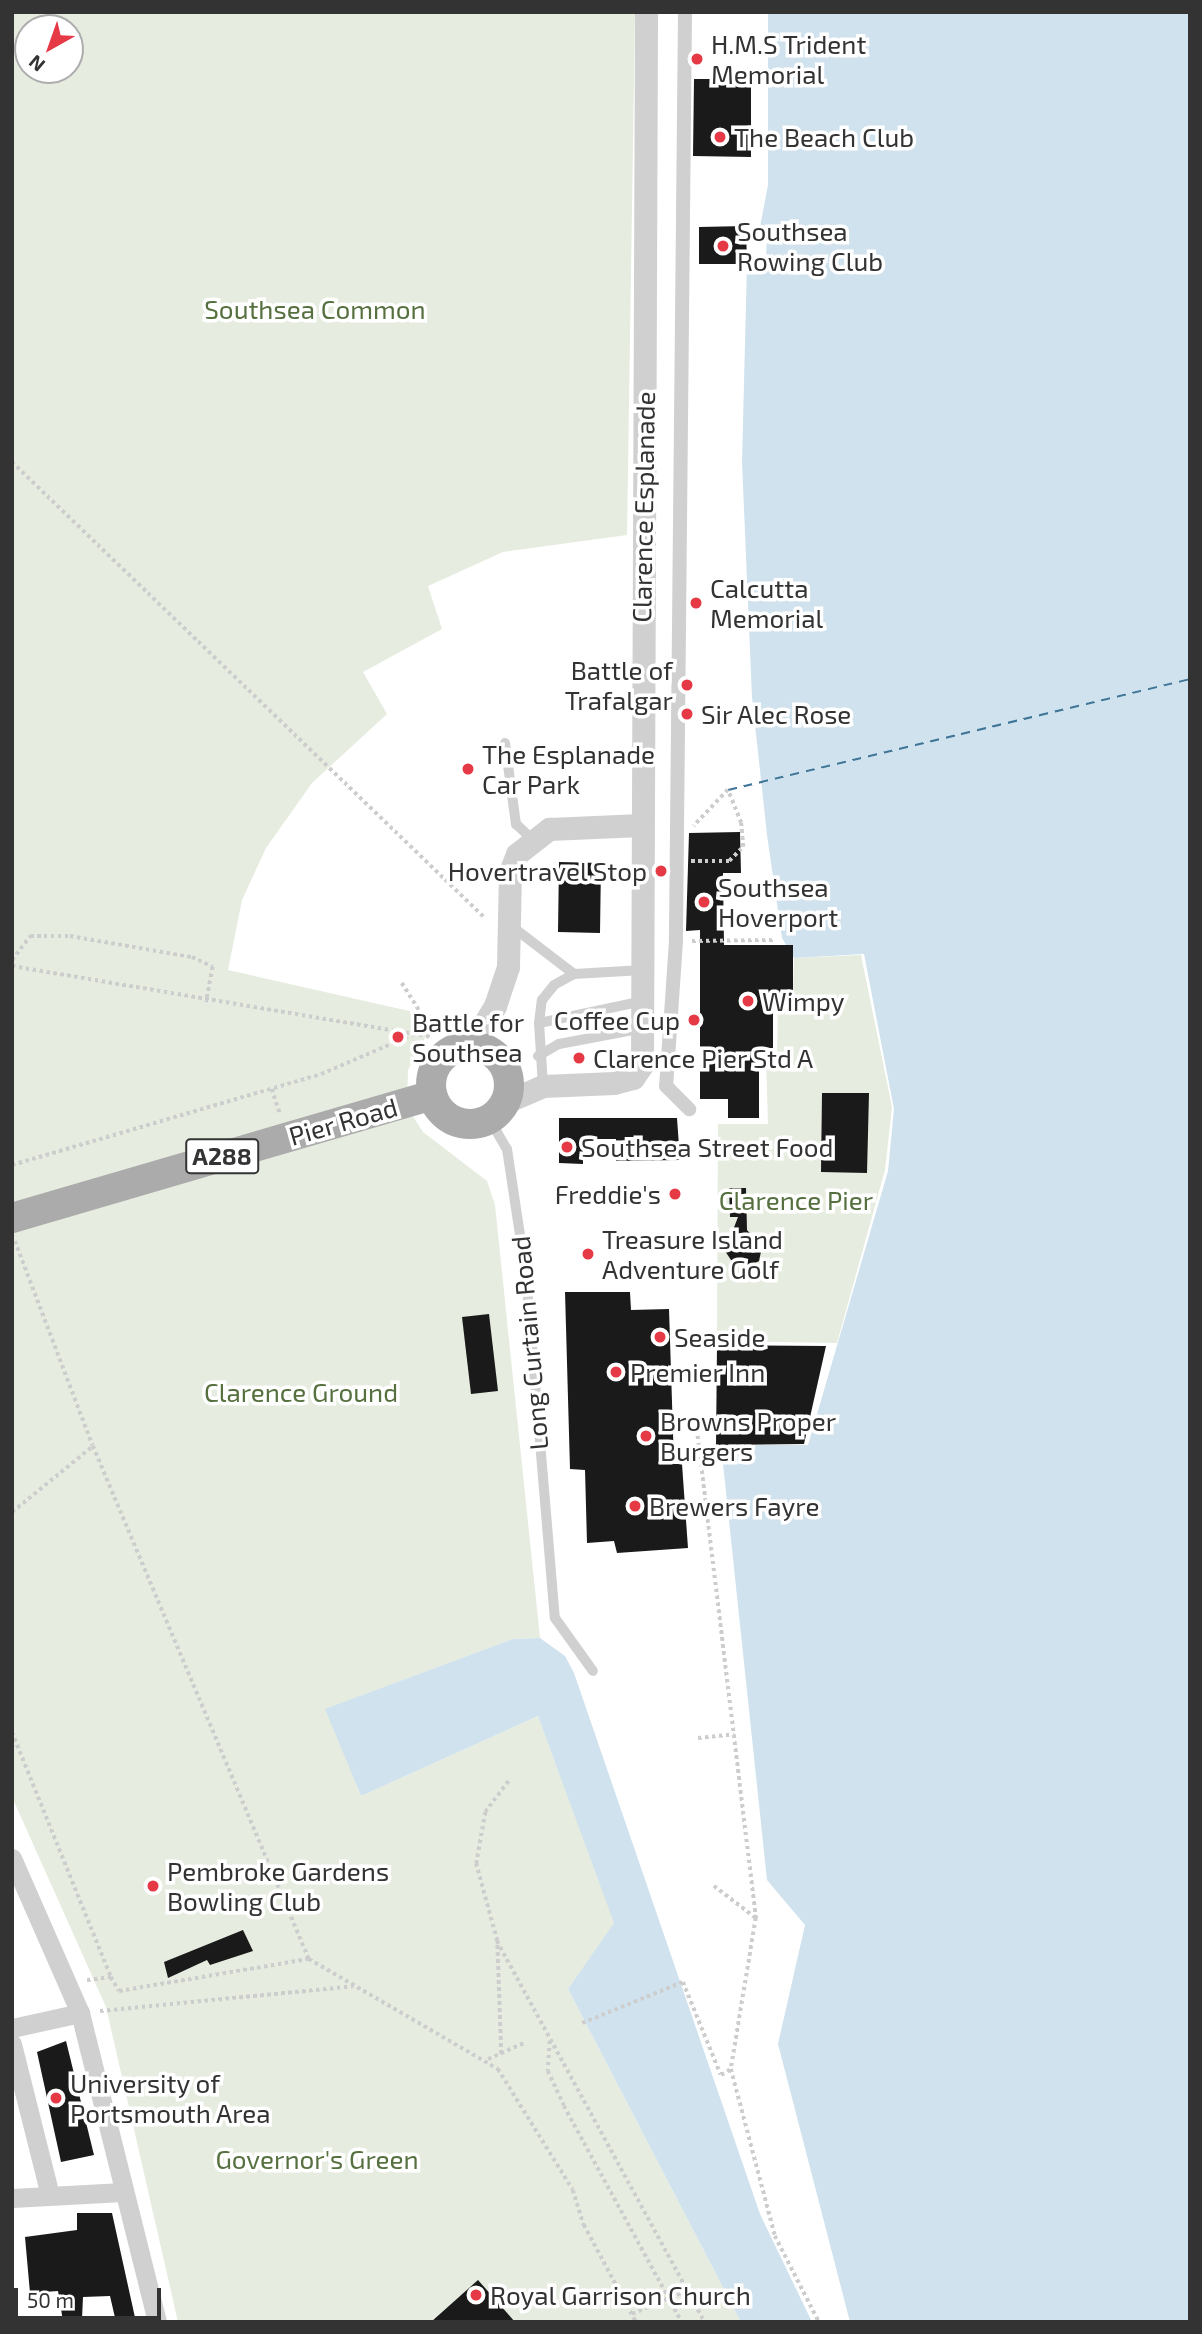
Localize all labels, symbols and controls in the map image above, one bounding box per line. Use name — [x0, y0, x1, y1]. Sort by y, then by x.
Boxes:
north arrow — [14, 14, 84, 84]
place label: H.M.S Trident Memorial — [711, 28, 867, 90]
text: N — [24, 51, 49, 77]
marker: H.M.S Trident Memorial — [689, 51, 705, 67]
place label: The Beach Club — [734, 121, 914, 153]
marker: The Beach Club — [712, 129, 728, 145]
place label: Southsea Rowing Club — [737, 215, 883, 276]
marker: Southsea Rowing Club — [715, 238, 731, 254]
park label: Southsea Common — [204, 293, 426, 325]
street label: Clarence Esplanade — [625, 391, 661, 623]
place label: Calcutta Memorial — [710, 572, 823, 634]
marker: Calcutta Memorial — [688, 595, 704, 611]
place label: Battle of Trafalgar — [565, 654, 673, 716]
marker: Battle of Trafalgar — [679, 677, 695, 693]
place label: Sir Alec Rose — [701, 698, 853, 730]
marker: Sir Alec Rose — [679, 706, 695, 722]
place label: The Esplanade Car Park — [482, 738, 655, 800]
marker: The Esplanade Car Park — [460, 761, 476, 777]
place label: Hovertravel Stop — [447, 855, 647, 887]
marker: Hovertravel Stop — [653, 863, 669, 879]
place label: Southsea Hoverport — [718, 871, 838, 932]
marker: Southsea Hoverport — [696, 894, 712, 910]
place label: Wimpy — [762, 985, 845, 1017]
marker: Wimpy — [740, 993, 756, 1009]
place label: Coffee Cup — [554, 1004, 680, 1036]
place label: Battle for Southsea — [412, 1006, 525, 1068]
marker: Coffee Cup — [686, 1012, 702, 1028]
marker: Battle for Southsea — [390, 1029, 406, 1045]
place label: Clarence Pier Std A — [593, 1042, 814, 1074]
marker: Clarence Pier Std A — [571, 1050, 587, 1066]
street label: Pier Road — [285, 1091, 401, 1151]
place label: Southsea Street Food — [581, 1131, 834, 1163]
road number: A288 — [184, 1136, 260, 1176]
marker: Southsea Street Food — [559, 1139, 575, 1155]
place label: Freddie's — [555, 1178, 661, 1210]
park label: Clarence Pier — [719, 1184, 873, 1216]
marker: Freddie's — [667, 1186, 683, 1202]
place label: Treasure Island Adventure Golf — [602, 1223, 783, 1284]
street label: Long Curtain Road — [504, 1235, 554, 1451]
marker: Treasure Island Adventure Golf — [580, 1246, 596, 1262]
place label: Seaside — [674, 1321, 765, 1353]
marker: Seaside — [652, 1329, 668, 1345]
place label: Premier Inn — [630, 1356, 766, 1388]
marker: Premier Inn — [608, 1364, 624, 1380]
park label: Clarence Ground — [204, 1376, 398, 1408]
place label: Browns Proper Burgers — [660, 1405, 836, 1466]
marker: Browns Proper Burgers — [638, 1428, 654, 1444]
place label: Brewers Fayre — [649, 1490, 819, 1522]
marker: Brewers Fayre — [627, 1498, 643, 1514]
place label: Pembroke Gardens Bowling Club — [167, 1855, 389, 1916]
marker: Pembroke Gardens Bowling Club — [145, 1878, 161, 1894]
place label: University of Portsmouth Area — [70, 2067, 271, 2128]
marker: University of Portsmouth Area — [48, 2090, 64, 2106]
park label: Governor's Green — [215, 2143, 419, 2175]
scale bar — [18, 2274, 164, 2318]
place label: Royal Garrison Church — [490, 2279, 751, 2311]
text: 50 m — [27, 2287, 74, 2312]
marker: Royal Garrison Church — [468, 2287, 484, 2303]

